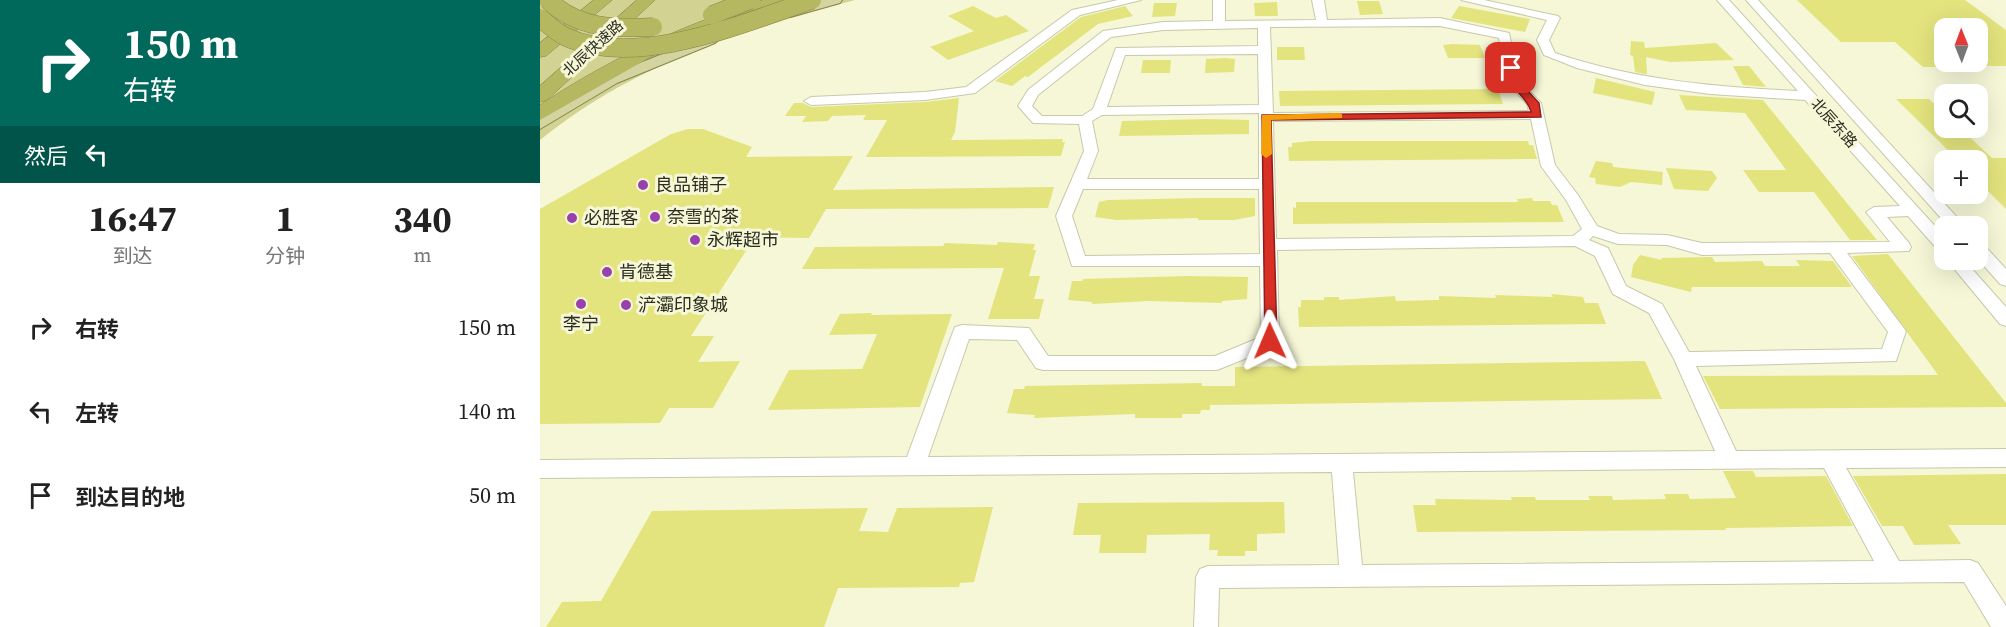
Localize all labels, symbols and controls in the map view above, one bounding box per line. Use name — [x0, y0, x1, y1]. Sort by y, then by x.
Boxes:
text: 150 m — [123, 14, 238, 72]
street label: 北辰快速路 — [558, 15, 628, 81]
north arrow — [1934, 18, 1988, 72]
map controls — [1934, 18, 1988, 270]
icon: right — [24, 24, 102, 102]
pin — [1485, 42, 1536, 93]
icon: arrive — [1494, 51, 1527, 84]
text: 右转 — [123, 72, 177, 109]
button: search — [1934, 84, 1988, 138]
street label: 北辰东路 — [1806, 93, 1862, 152]
icon: left — [80, 138, 113, 171]
text: 然后 — [24, 141, 68, 171]
button: + — [1934, 150, 1988, 204]
place label: 良品铺子 — [655, 172, 727, 197]
marker: 良品铺子 — [636, 178, 650, 192]
text: 16:47 — [88, 194, 177, 243]
text: 1 — [275, 194, 295, 243]
text: 340 — [393, 195, 452, 244]
place label: 奈雪的茶 — [667, 204, 739, 229]
place label: 必胜客 — [584, 205, 638, 230]
marker: 奈雪的茶 — [648, 210, 662, 224]
marker: 必胜客 — [565, 211, 579, 225]
button: − — [1934, 216, 1988, 270]
place label: 永辉超市 — [707, 227, 779, 252]
marker: 永辉超市 — [688, 233, 702, 247]
text: m — [414, 241, 432, 269]
text: 到达 — [113, 242, 153, 270]
text: 分钟 — [265, 242, 305, 270]
place label: 肯德基 — [619, 259, 673, 284]
marker: 肯德基 — [600, 265, 614, 279]
place label: 浐灞印象城 — [638, 292, 728, 317]
marker: 李宁 — [574, 297, 588, 311]
marker: 浐灞印象城 — [619, 298, 633, 312]
position arrow — [1238, 309, 1302, 373]
icon: right — [24, 311, 57, 344]
place label: 李宁 — [563, 311, 599, 336]
text: 150 m — [458, 312, 516, 342]
text: 右转 — [75, 314, 119, 344]
icon: left — [24, 395, 57, 428]
text: 140 m — [458, 396, 516, 426]
text: 左转 — [75, 398, 119, 428]
icon: arrive — [24, 479, 57, 512]
text: 50 m — [469, 480, 516, 510]
text: 到达目的地 — [75, 482, 185, 512]

